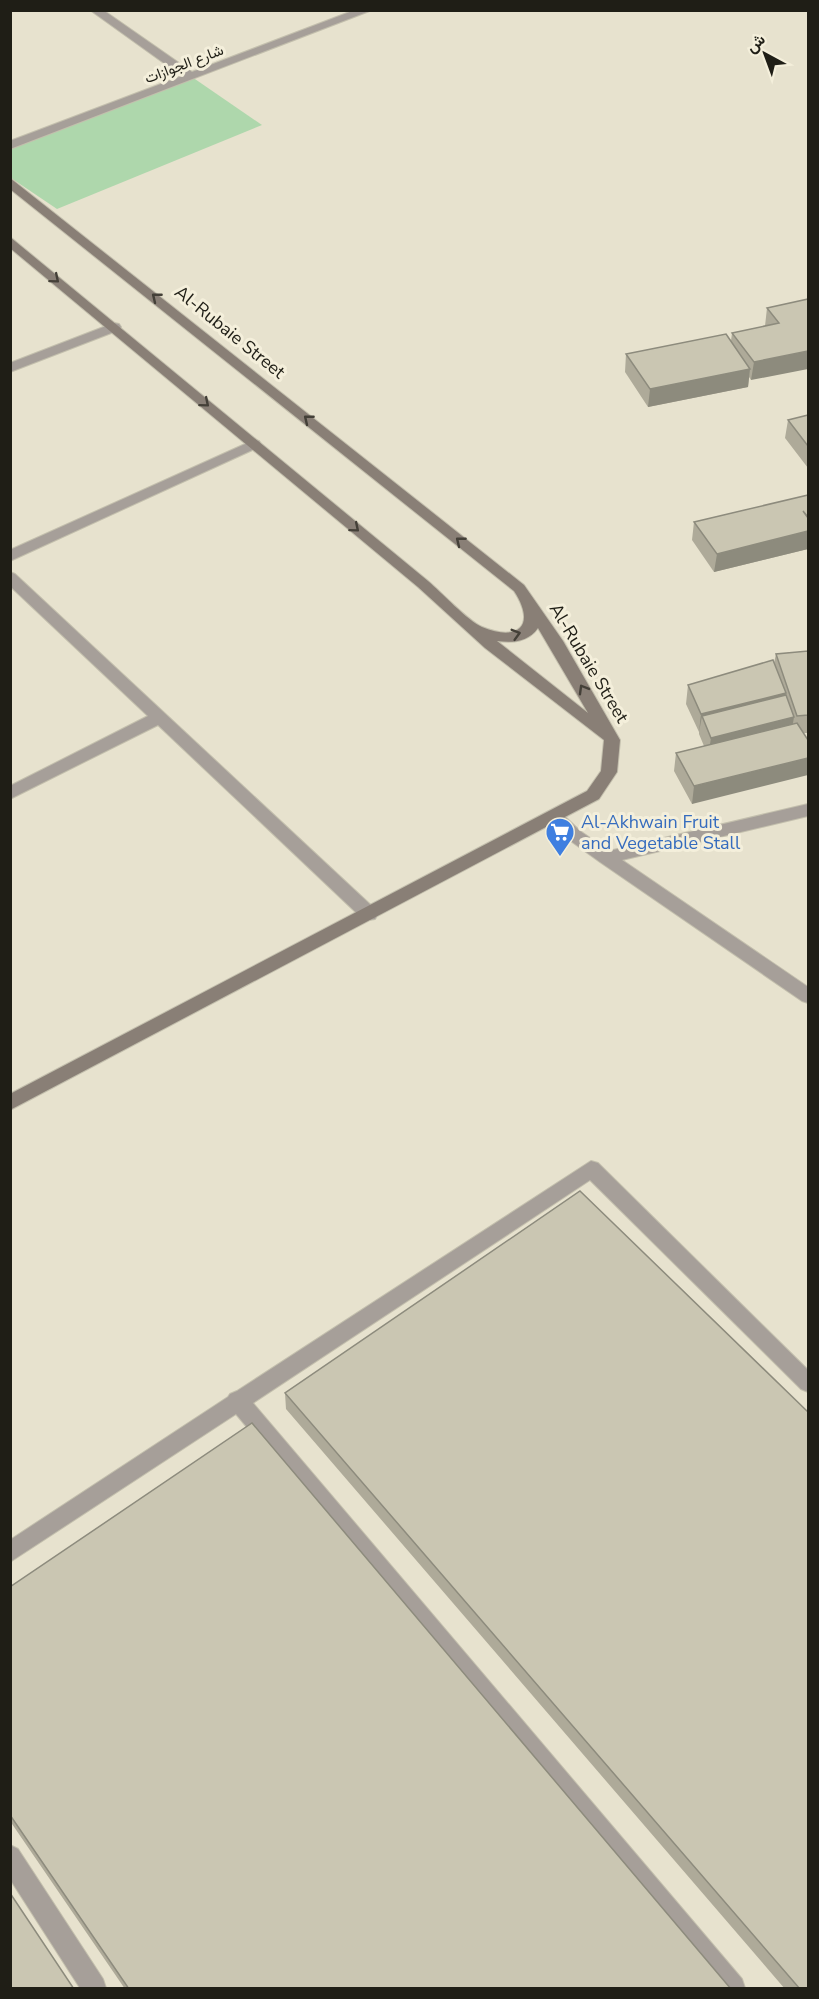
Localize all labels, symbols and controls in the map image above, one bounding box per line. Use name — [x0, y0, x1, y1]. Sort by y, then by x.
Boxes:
north arrow — [735, 24, 795, 84]
text: ش — [741, 29, 770, 58]
street label: شارع الجوازات — [142, 40, 227, 89]
one-way arrow — [48, 271, 59, 282]
street label: Al-Rubaie Street — [170, 280, 291, 384]
one-way arrow — [152, 294, 163, 305]
one-way arrow — [198, 396, 209, 407]
one-way arrow — [304, 415, 315, 426]
one-way arrow — [348, 521, 359, 532]
one-way arrow — [456, 537, 467, 548]
street label: Al-Rubaie Street — [544, 599, 635, 728]
one-way arrow — [511, 629, 521, 642]
one-way arrow — [578, 685, 590, 695]
place label: Al-Akhwain Fruit and Vegetable Stall — [581, 810, 741, 855]
supermarket icon: Al-Akhwain Fruit and Vegetable Stall — [544, 816, 576, 858]

